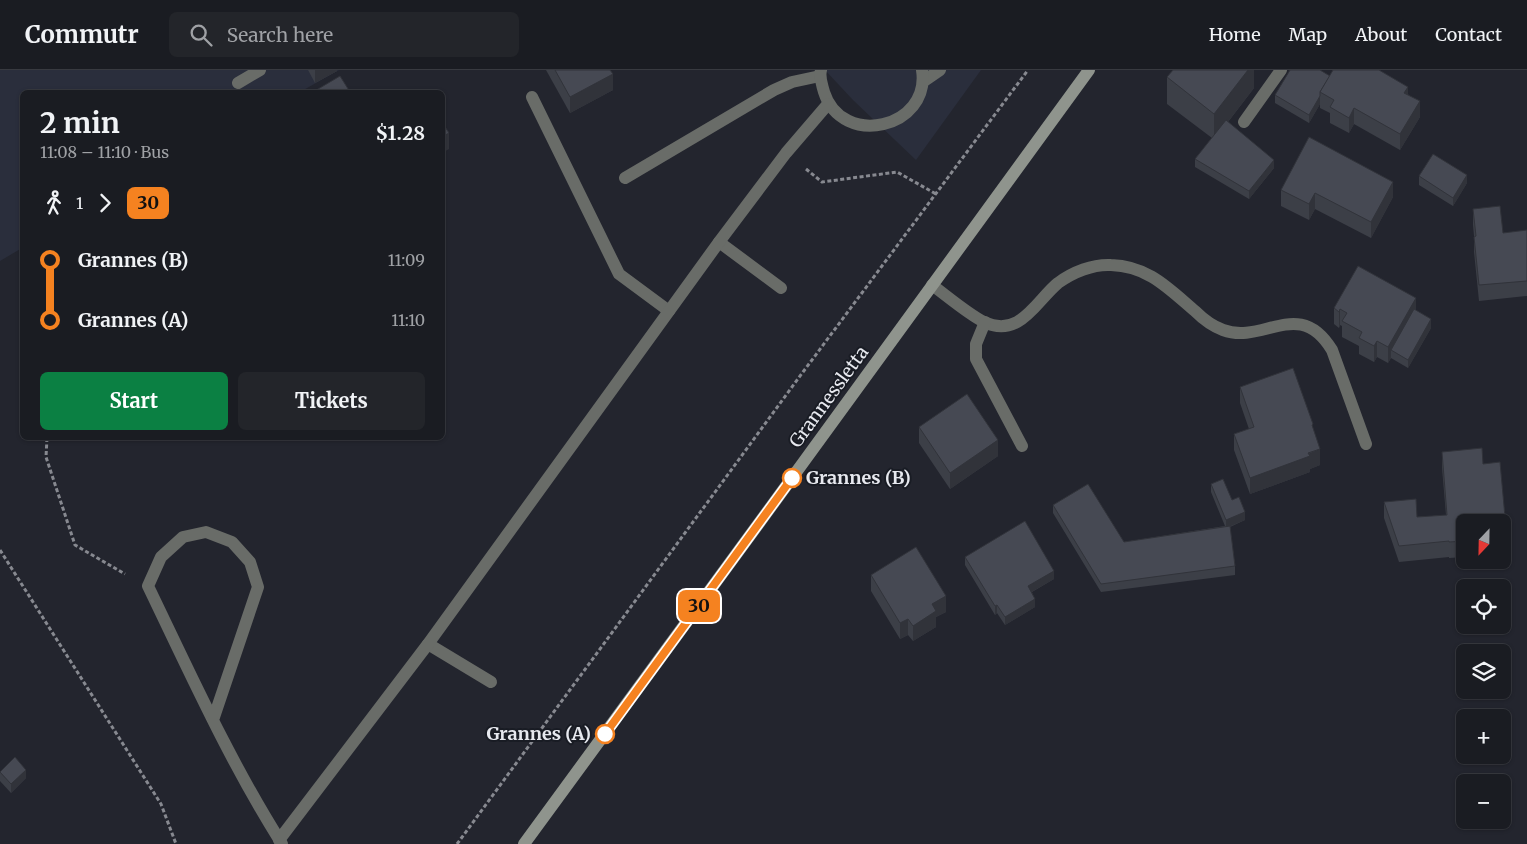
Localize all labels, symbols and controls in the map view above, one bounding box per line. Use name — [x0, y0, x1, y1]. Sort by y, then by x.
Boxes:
search box — [169, 12, 519, 57]
text: Commutr — [25, 19, 139, 50]
icon: search — [187, 21, 215, 49]
text: Search here — [227, 23, 333, 47]
text: Home — [1209, 23, 1261, 46]
text: Map — [1289, 23, 1327, 46]
text: About — [1355, 23, 1407, 46]
text: Contact — [1435, 23, 1502, 46]
text: 2 min — [40, 105, 120, 141]
text: $1.28 — [376, 121, 425, 145]
text: 11:08 – 11:10 · Bus — [40, 142, 169, 162]
icon: walk — [40, 189, 68, 217]
icon: forward — [91, 189, 119, 217]
text: 30 — [137, 191, 159, 214]
text: 1 — [76, 193, 83, 213]
text: Grannes (B) — [78, 248, 188, 272]
text: 11:09 — [388, 250, 425, 270]
text: Grannes (A) — [78, 308, 188, 332]
text: 11:10 — [391, 310, 425, 330]
street label: Grannessletta — [784, 341, 873, 452]
button: Start — [40, 372, 228, 430]
button: Tickets — [238, 372, 425, 430]
place label: Grannes (B) — [806, 466, 911, 489]
marker: Grannes (B) — [782, 468, 802, 488]
north arrow — [1456, 514, 1511, 569]
map controls — [1456, 514, 1511, 829]
button: locate — [1456, 579, 1511, 634]
line badge: 30 — [676, 590, 722, 622]
text: 30 — [688, 594, 710, 617]
button: layers — [1456, 644, 1511, 699]
button: + — [1456, 709, 1511, 764]
place label: Grannes (A) — [486, 722, 591, 745]
marker: Grannes (A) — [595, 724, 615, 744]
button: − — [1456, 774, 1511, 829]

